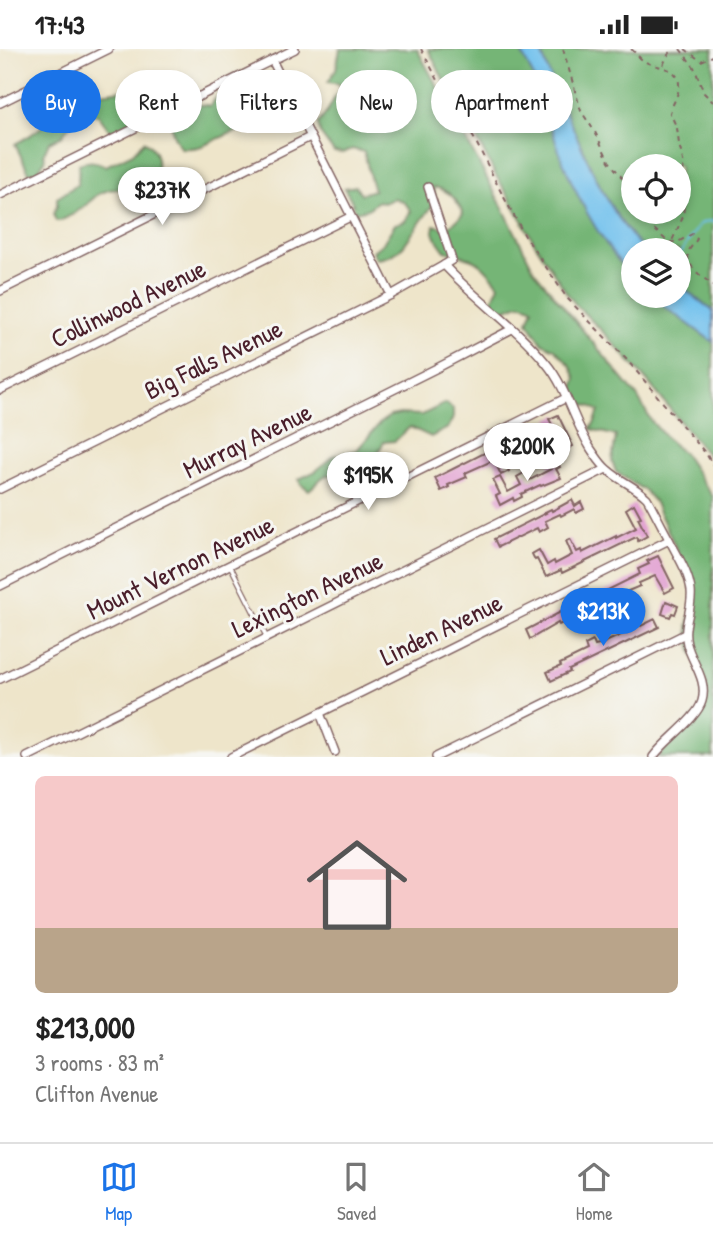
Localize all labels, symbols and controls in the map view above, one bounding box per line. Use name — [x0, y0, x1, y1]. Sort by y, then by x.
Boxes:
text: 17:43 — [35, 7, 85, 42]
chip: Buy — [21, 70, 101, 133]
chip: Rent — [115, 70, 202, 133]
chip: Filters — [216, 70, 322, 133]
chip: New — [336, 70, 417, 133]
chip: Apartment — [431, 70, 573, 133]
map controls — [621, 154, 691, 308]
button: locate — [621, 154, 691, 224]
pin: $237K — [113, 167, 211, 227]
text: $237K — [134, 174, 190, 205]
button: layers — [621, 238, 691, 308]
street label: Collinwood Avenue — [45, 250, 211, 356]
street label: Big Falls Avenue — [138, 310, 288, 408]
street label: Murray Avenue — [177, 394, 317, 486]
pin: $200K — [478, 423, 576, 483]
text: $200K — [499, 430, 555, 461]
pin: $195K — [319, 453, 417, 512]
text: $195K — [343, 459, 393, 490]
street label: Mount Vernon Avenue — [81, 507, 279, 627]
street label: Lexington Avenue — [226, 542, 388, 646]
street label: Linden Avenue — [374, 584, 508, 674]
pin: $213K — [554, 589, 652, 648]
text: $213K — [576, 595, 630, 626]
icon: home — [294, 822, 420, 948]
text: $213,000 — [35, 1007, 135, 1047]
text: 3 rooms · 83 m² — [35, 1047, 164, 1078]
text: Clifton Avenue — [35, 1078, 158, 1109]
tab: Map — [100, 1158, 138, 1226]
tab: Saved — [337, 1158, 376, 1226]
tab: Home — [575, 1158, 613, 1226]

